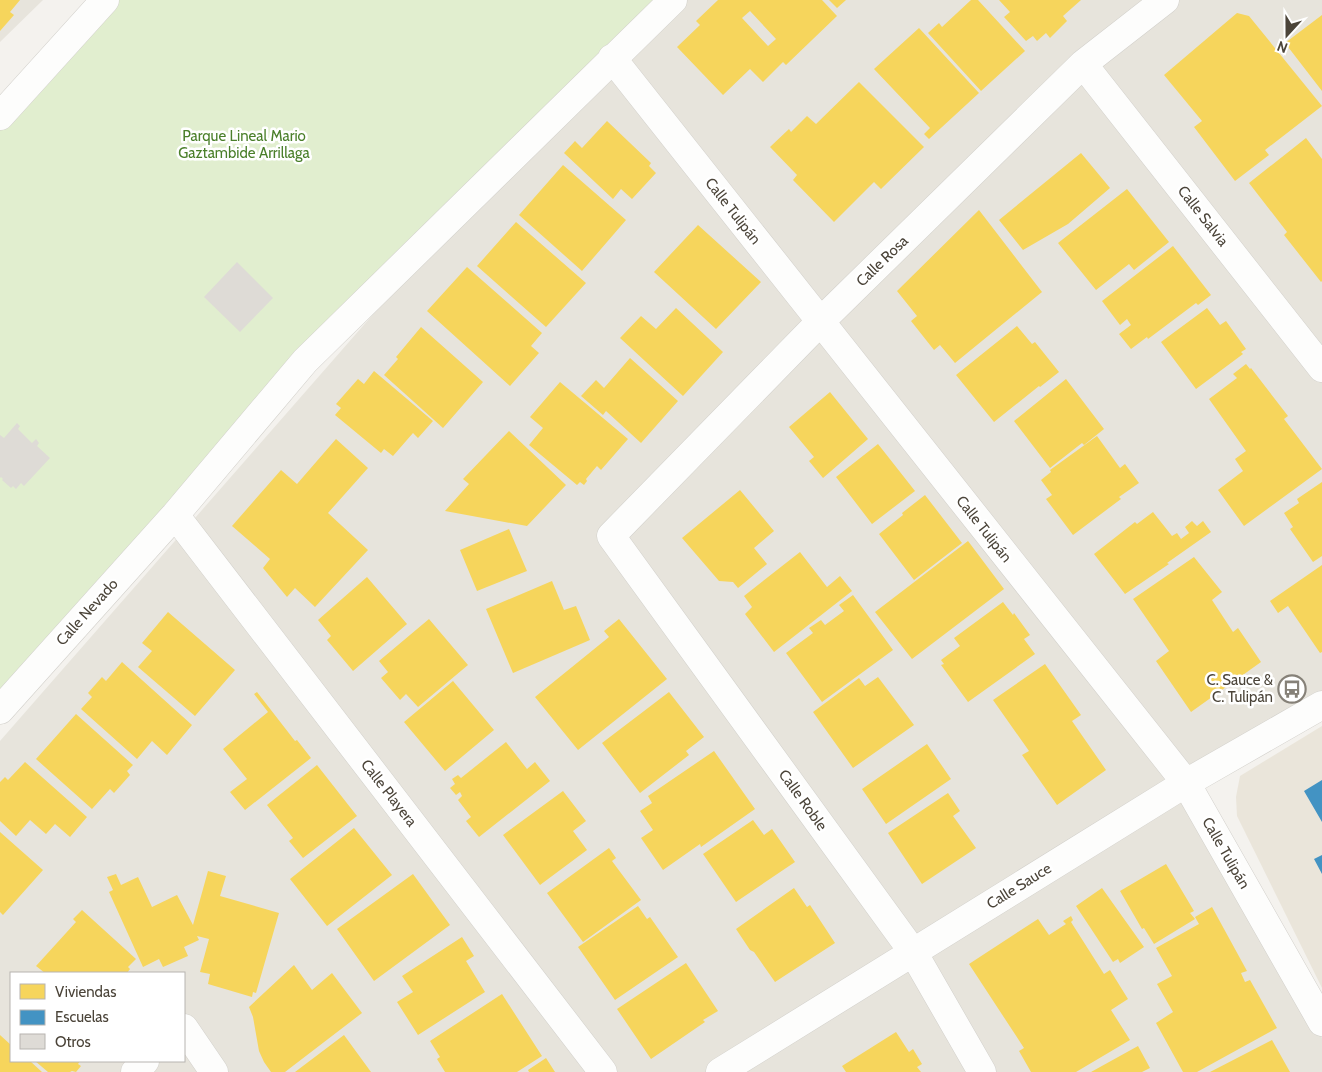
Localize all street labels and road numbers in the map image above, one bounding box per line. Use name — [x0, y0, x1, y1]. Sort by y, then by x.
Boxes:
street label: Calle Tulipán — [701, 174, 765, 248]
street label: Calle Salvia — [1174, 182, 1233, 250]
street label: Calle Rosa — [852, 231, 912, 290]
street label: Calle Tulipán — [952, 492, 1016, 566]
street label: Calle Nevado — [52, 575, 122, 649]
street label: Calle Playera — [357, 756, 421, 831]
street label: Calle Roble — [775, 766, 831, 834]
street label: Calle Tulipán — [1198, 814, 1254, 892]
street label: Calle Sauce — [983, 859, 1055, 913]

